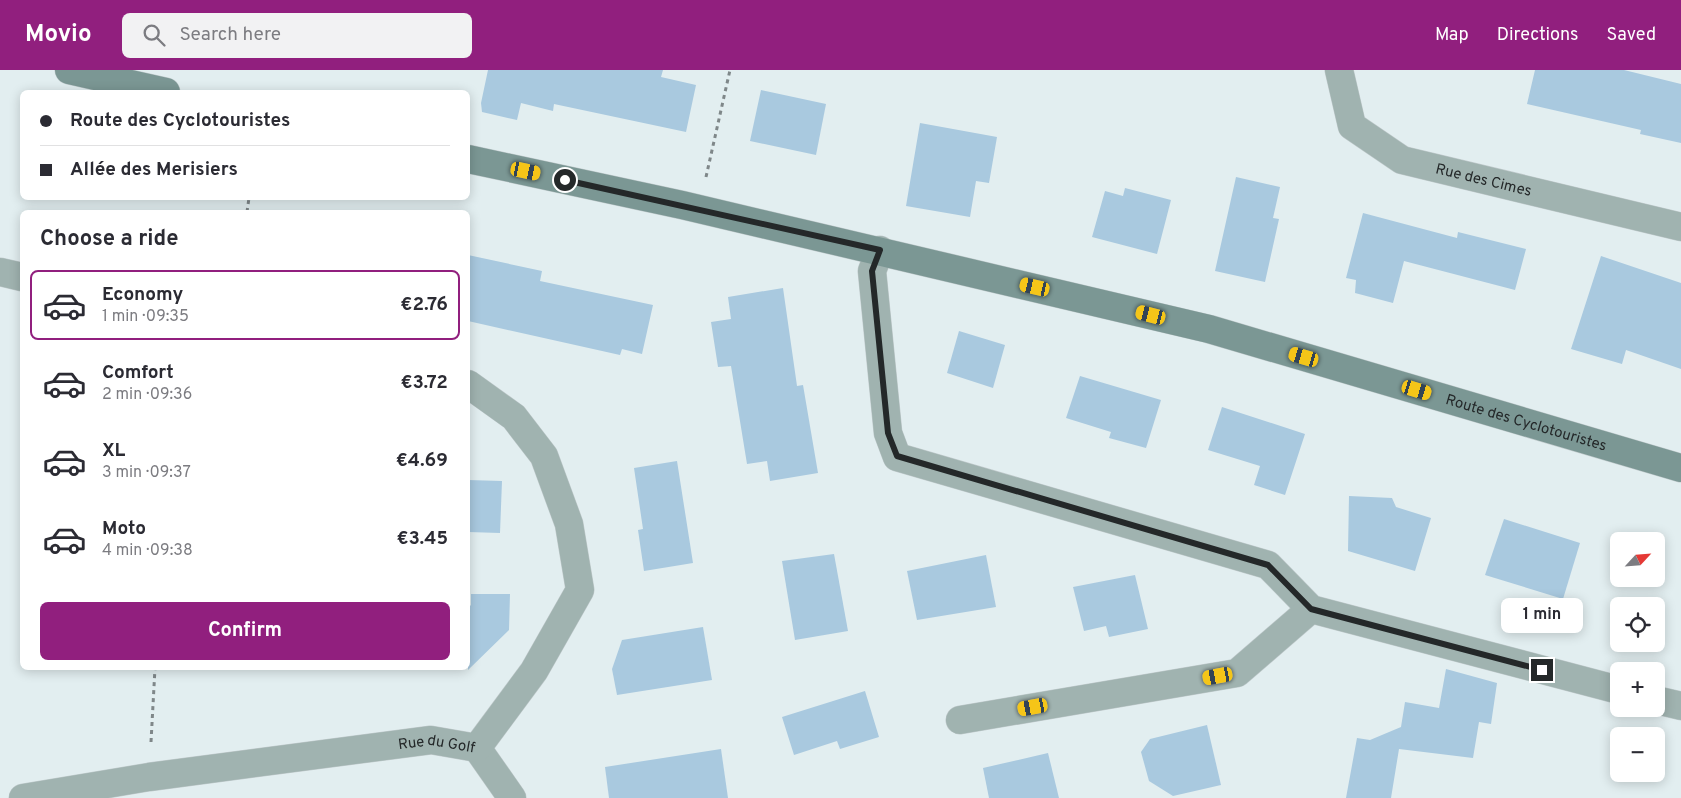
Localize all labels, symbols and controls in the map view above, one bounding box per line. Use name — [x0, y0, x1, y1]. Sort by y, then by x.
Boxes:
search box — [122, 13, 472, 58]
text: Movio — [25, 20, 92, 50]
icon: search — [140, 21, 168, 49]
text: Search here — [180, 23, 281, 47]
text: Map — [1435, 24, 1469, 47]
text: Directions — [1497, 24, 1579, 47]
text: Saved — [1607, 24, 1656, 47]
text: Route des Cyclotouristes — [70, 109, 290, 133]
text: Allée des Merisiers — [70, 158, 238, 182]
street label: Rue des Cimes — [1433, 160, 1533, 202]
car — [509, 161, 542, 181]
route start — [554, 169, 576, 191]
text: Choose a ride — [40, 226, 178, 253]
car — [1018, 276, 1051, 298]
icon: car — [42, 283, 87, 328]
text: Economy — [102, 283, 183, 307]
text: €2.76 — [400, 293, 448, 317]
car — [1134, 304, 1167, 326]
text: 1 min · 09:35 — [102, 307, 189, 327]
car — [1287, 346, 1320, 368]
icon: car — [42, 361, 87, 406]
text: Comfort — [102, 361, 174, 385]
text: €3.72 — [400, 371, 448, 395]
car — [1400, 378, 1433, 402]
text: 2 min · 09:36 — [102, 385, 192, 405]
street label: Route des Cyclotouristes — [1443, 391, 1609, 457]
icon: car — [42, 439, 87, 484]
text: XL — [102, 439, 125, 463]
text: €4.69 — [396, 449, 448, 473]
text: 3 min · 09:37 — [102, 463, 191, 483]
icon: car — [42, 517, 87, 562]
text: Moto — [102, 517, 146, 541]
text: €3.45 — [397, 527, 448, 551]
north arrow — [1610, 532, 1665, 588]
map controls — [1610, 532, 1665, 782]
text: 4 min · 09:38 — [102, 541, 193, 561]
button: locate — [1610, 597, 1665, 652]
callout: 1 min — [1501, 598, 1583, 632]
button: Confirm — [40, 602, 450, 660]
text: 1 min — [1523, 605, 1561, 625]
route end — [1531, 659, 1553, 681]
button: + — [1610, 662, 1665, 717]
car — [1201, 666, 1234, 686]
car — [1016, 697, 1049, 717]
button: − — [1610, 727, 1665, 782]
street label: Rue du Golf — [397, 732, 476, 759]

